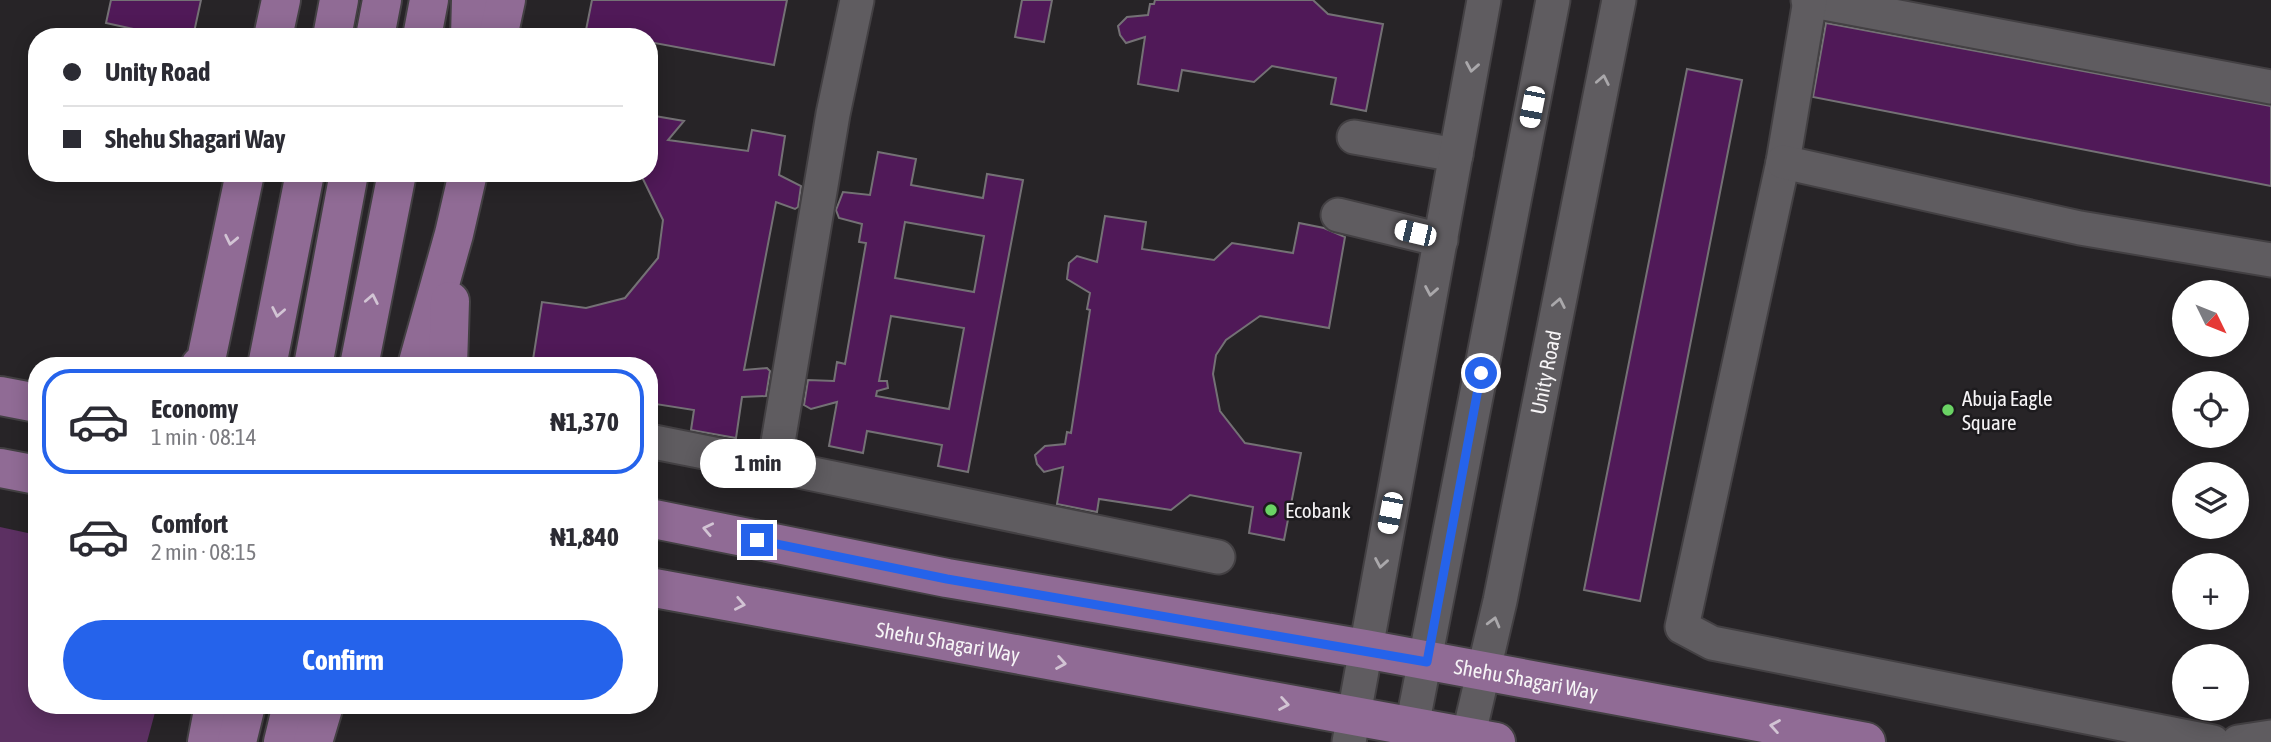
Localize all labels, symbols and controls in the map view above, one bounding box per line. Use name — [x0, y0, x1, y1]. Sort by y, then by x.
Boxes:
text: Unity Road — [105, 57, 210, 87]
one-way arrow — [1465, 61, 1480, 73]
one-way arrow — [1595, 74, 1610, 86]
car — [1518, 84, 1547, 130]
text: Shehu Shagari Way — [105, 124, 286, 154]
car — [1393, 218, 1438, 248]
one-way arrow — [224, 234, 239, 246]
north arrow — [2172, 280, 2249, 357]
map controls — [2172, 280, 2249, 721]
one-way arrow — [1424, 285, 1439, 297]
one-way arrow — [364, 293, 379, 305]
one-way arrow — [1550, 297, 1565, 309]
one-way arrow — [271, 306, 286, 318]
street label: Unity Road — [1525, 328, 1565, 416]
route start — [1465, 357, 1497, 389]
button: locate — [2172, 371, 2249, 448]
place label: Abuja Eagle Square — [1962, 386, 2053, 434]
icon: car — [67, 390, 130, 453]
text: Economy — [151, 394, 238, 424]
marker: Abuja Eagle Square — [1940, 402, 1956, 418]
text: ₦1,370 — [550, 407, 619, 437]
text: 1 min · 08:14 — [151, 424, 257, 450]
callout: 1 min — [699, 438, 815, 488]
text: 1 min — [735, 450, 781, 476]
button: layers — [2172, 462, 2249, 539]
car — [1376, 490, 1405, 536]
place label: Ecobank — [1285, 498, 1351, 522]
marker: Ecobank — [1263, 502, 1279, 518]
icon: car — [67, 505, 130, 568]
text: Comfort — [151, 509, 228, 539]
text: ₦1,840 — [550, 522, 619, 552]
one-way arrow — [702, 523, 714, 538]
route end — [741, 524, 773, 556]
text: 2 min · 08:15 — [151, 539, 257, 565]
button: + — [2172, 553, 2249, 630]
one-way arrow — [1374, 557, 1389, 569]
one-way arrow — [734, 595, 746, 610]
street label: Shehu Shagari Way — [874, 617, 1022, 667]
one-way arrow — [1486, 617, 1500, 629]
button: Confirm — [63, 620, 623, 700]
button: − — [2172, 644, 2249, 721]
one-way arrow — [1054, 654, 1066, 669]
street label: Shehu Shagari Way — [1452, 654, 1601, 704]
one-way arrow — [1278, 696, 1290, 711]
one-way arrow — [1769, 719, 1781, 734]

